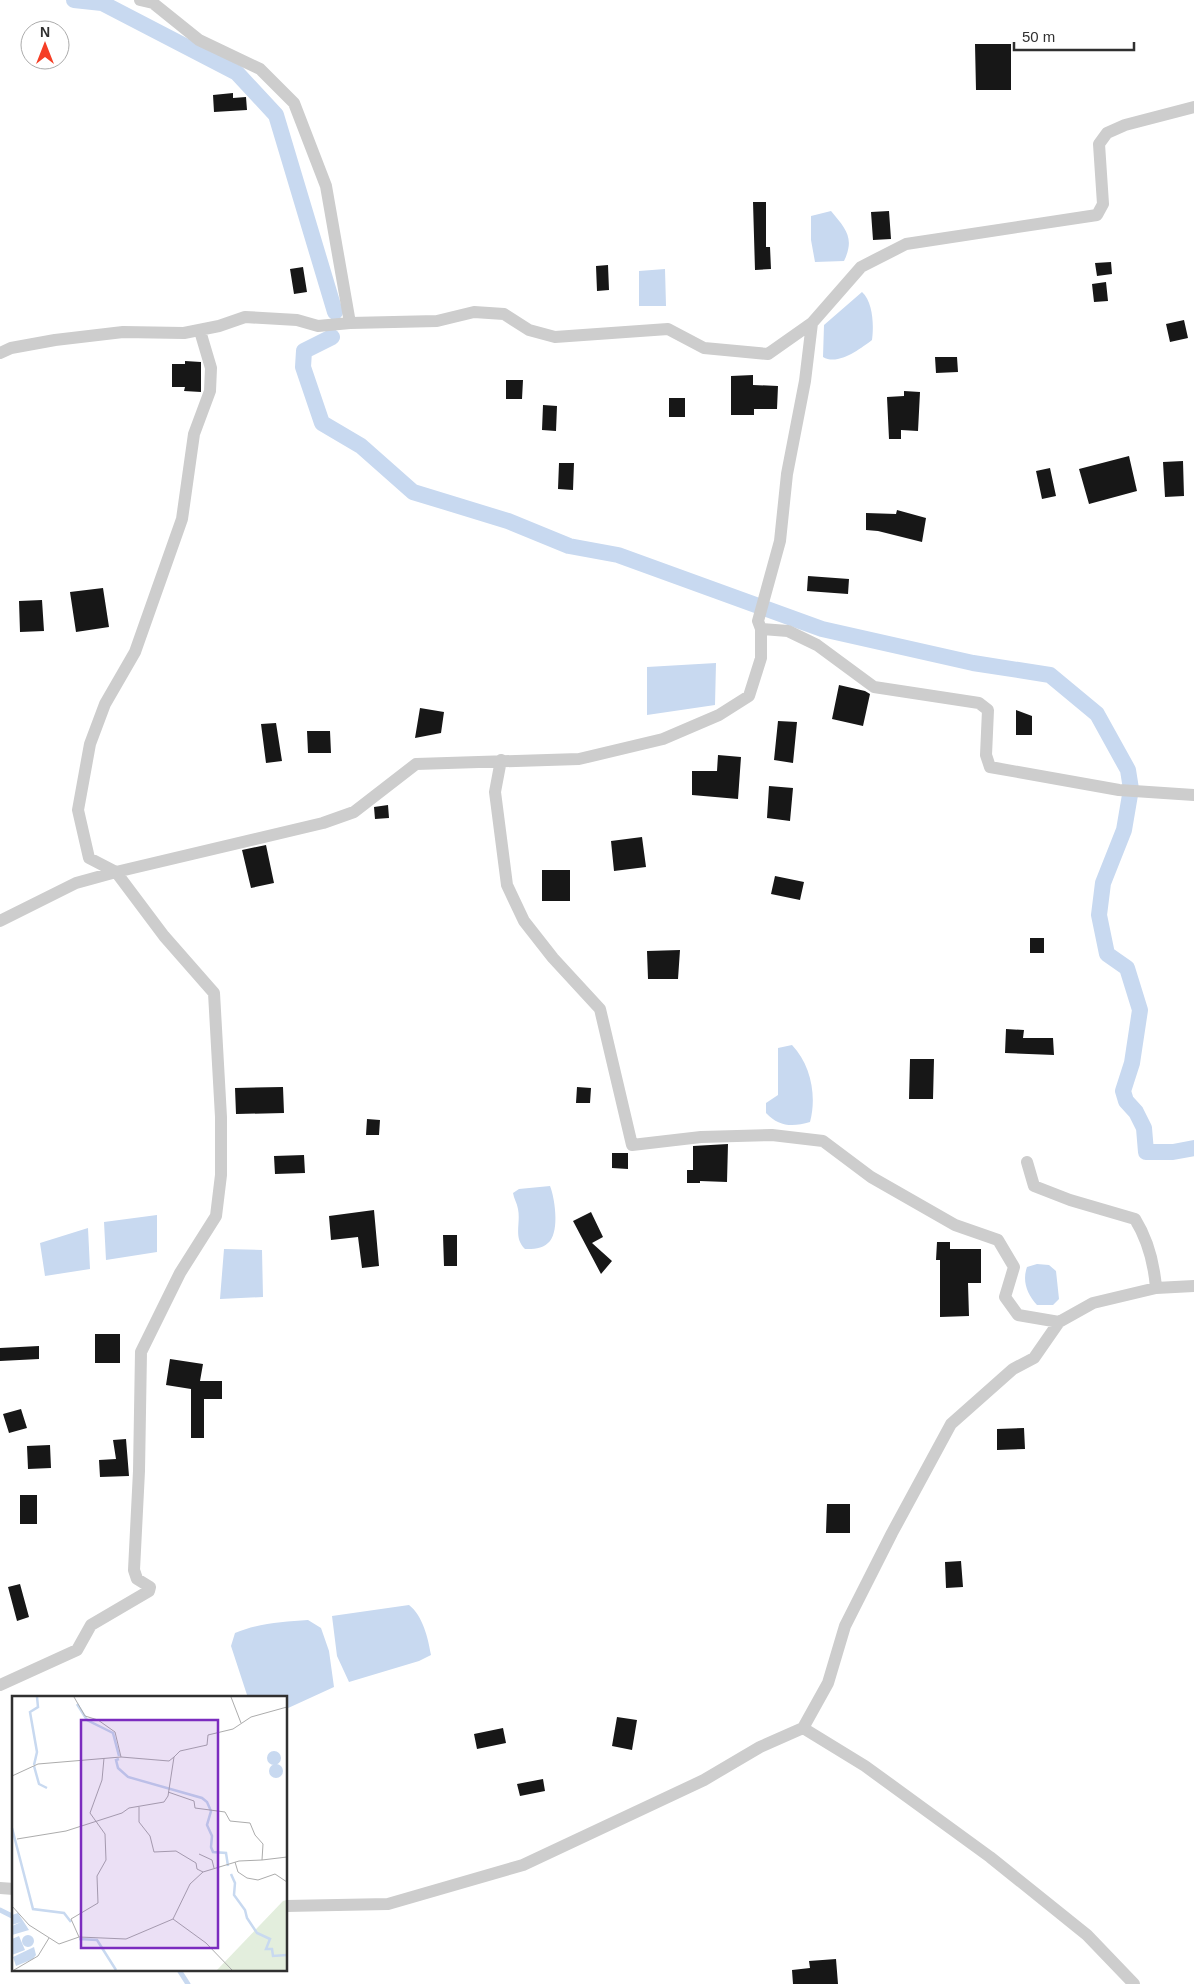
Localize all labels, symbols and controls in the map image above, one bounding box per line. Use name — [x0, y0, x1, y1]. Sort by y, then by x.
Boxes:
north arrow — [20, 20, 70, 70]
scale bar — [1014, 20, 1134, 52]
text: N — [40, 24, 50, 40]
text: 50 m — [1022, 28, 1055, 45]
inset map — [12, 1696, 288, 1972]

